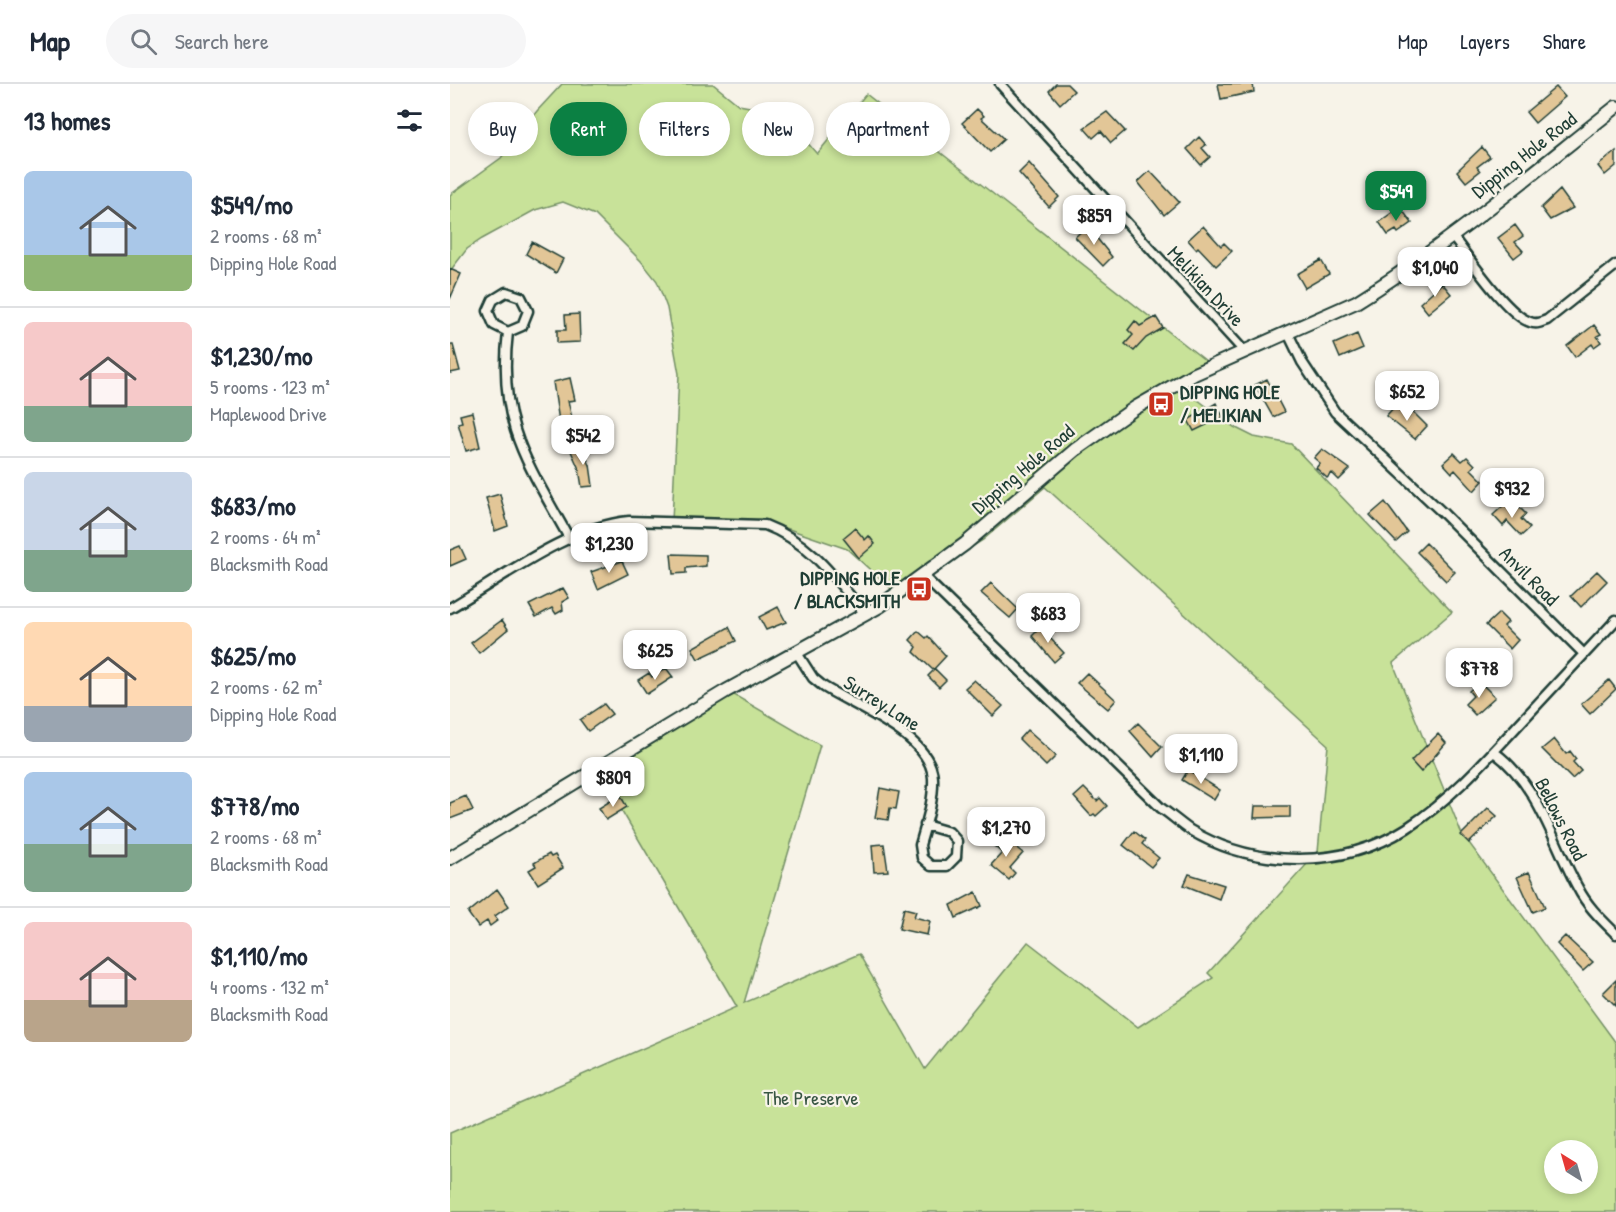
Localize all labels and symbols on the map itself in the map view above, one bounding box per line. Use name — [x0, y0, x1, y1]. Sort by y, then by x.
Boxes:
street label: Dipping Hole Road — [1466, 105, 1582, 204]
pin: $549 — [1360, 171, 1432, 222]
pin: $859 — [1058, 195, 1130, 246]
street label: Melikian Drive — [1162, 239, 1251, 332]
pin: $1,040 — [1386, 247, 1484, 298]
pin: $652 — [1371, 371, 1443, 422]
place label: DIPPING HOLE / MELIKIAN — [1180, 378, 1280, 428]
bus stop icon: DIPPING HOLE / MELIKIAN — [1146, 389, 1176, 419]
pin: $542 — [547, 415, 619, 466]
street label: Dipping Hole Road — [966, 418, 1080, 520]
pin: $932 — [1476, 468, 1548, 519]
pin: $1,230 — [560, 523, 658, 574]
street label: Anvil Road — [1494, 540, 1565, 611]
place label: DIPPING HOLE / BLACKSMITH — [794, 564, 901, 614]
bus stop icon: DIPPING HOLE / BLACKSMITH — [904, 574, 934, 604]
pin: $683 — [1012, 593, 1084, 644]
pin: $625 — [619, 630, 691, 681]
pin: $778 — [1443, 648, 1515, 699]
street label: Surrey Lane — [839, 668, 926, 737]
pin: $1,110 — [1152, 734, 1250, 785]
pin: $809 — [577, 757, 649, 808]
street label: Bellows Road — [1529, 773, 1594, 865]
pin: $1,270 — [957, 807, 1055, 858]
park label: The Preserve — [764, 1084, 858, 1111]
north arrow — [1544, 1140, 1598, 1194]

